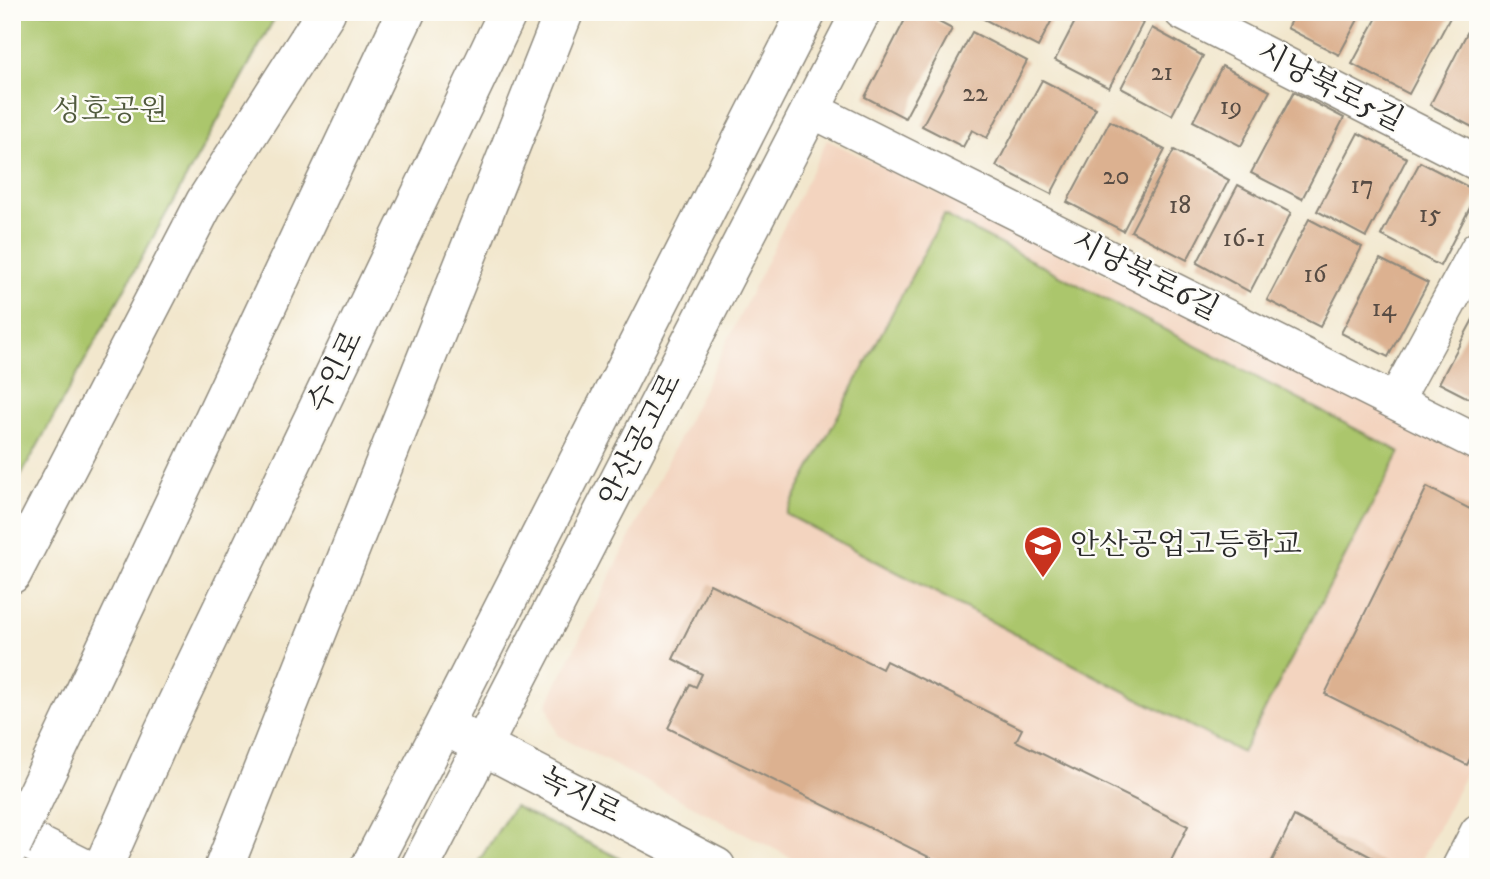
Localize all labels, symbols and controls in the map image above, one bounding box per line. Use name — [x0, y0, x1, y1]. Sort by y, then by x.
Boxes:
street label: 시낭북로5길 — [1250, 34, 1410, 140]
house number: 21 — [1151, 56, 1173, 89]
house number: 22 — [962, 77, 988, 110]
house number: 19 — [1220, 90, 1242, 123]
park label: 성호공원 — [52, 93, 168, 130]
house number: 20 — [1103, 160, 1129, 193]
house number: 17 — [1350, 169, 1374, 202]
house number: 18 — [1169, 189, 1191, 222]
house number: 15 — [1419, 198, 1441, 231]
house number: 16-1 — [1222, 222, 1266, 255]
street label: 시낭북로6길 — [1065, 223, 1225, 329]
house number: 16 — [1304, 258, 1328, 291]
house number: 14 — [1372, 292, 1397, 325]
street label: 수인로 — [300, 325, 372, 419]
street label: 안산공고로 — [592, 367, 690, 513]
school or university icon: 안산공업고등학교 — [1022, 524, 1064, 579]
place label: 안산공업고등학교 — [1070, 527, 1302, 564]
street label: 녹지로 — [533, 760, 627, 832]

